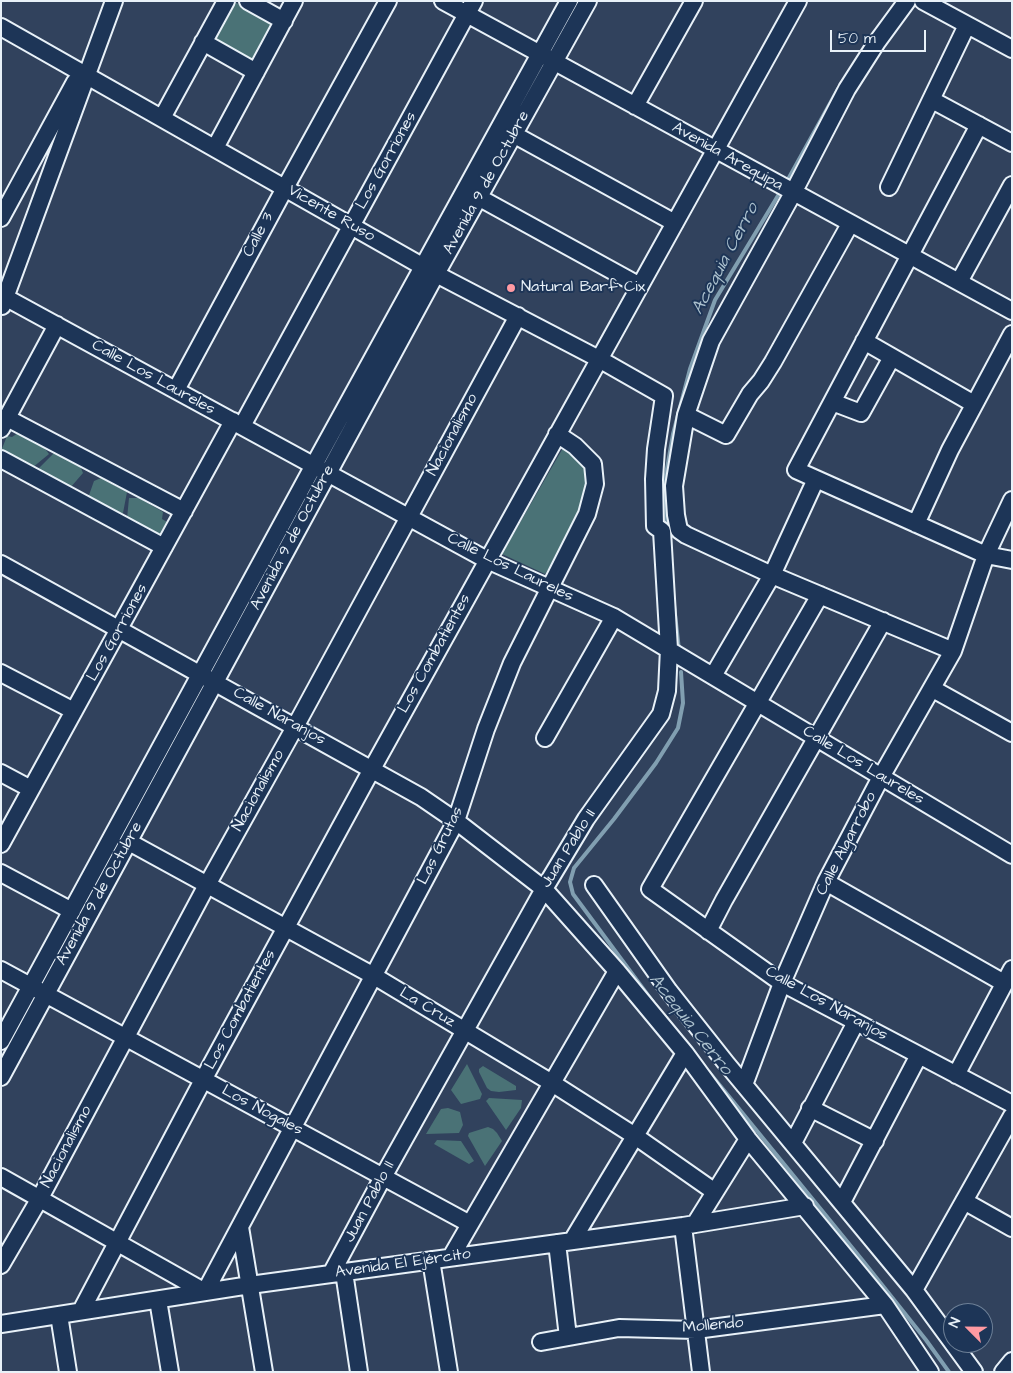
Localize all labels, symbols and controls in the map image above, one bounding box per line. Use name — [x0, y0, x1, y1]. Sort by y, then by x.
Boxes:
scale bar — [833, 20, 929, 52]
text: 50 m — [838, 28, 876, 49]
street label: Avenida 9 de Octubre — [440, 108, 534, 258]
street label: Los Gorriones — [352, 109, 422, 213]
street label: Avenida Arequipa — [668, 119, 786, 195]
street label: Vicente Ruso — [284, 181, 378, 247]
water label: Acequia Cerro — [688, 200, 764, 318]
street label: Calle 3 — [239, 209, 279, 261]
place label: Natural Barf Cix — [521, 278, 645, 298]
marker: Natural Barf Cix — [505, 282, 517, 294]
street label: Calle Los Laureles — [88, 336, 218, 420]
street label: Nacionalismo — [423, 391, 483, 479]
street label: Avenida 9 de Octubre — [247, 462, 339, 614]
street label: Calle Los Laureles — [444, 529, 576, 607]
street label: Los Gorriones — [83, 581, 153, 685]
street label: Los Combatientes — [394, 591, 476, 717]
street label: Calle Naranjos — [229, 684, 329, 750]
street label: Calle Los Laureles — [799, 722, 927, 810]
street label: Nacionalismo — [229, 747, 289, 835]
street label: Calle Algarrobo — [813, 789, 881, 899]
street label: Las Grutas — [414, 804, 468, 888]
street label: Juan Pablo II — [537, 806, 601, 892]
street label: Avenida 9 de Octubre — [53, 819, 147, 969]
street label: Los Combatientes — [201, 947, 281, 1073]
street label: Calle Los Naranjos — [761, 962, 891, 1046]
water label: Acequia Cerro — [644, 970, 736, 1080]
street label: La Cruz — [396, 984, 458, 1032]
street label: Los Nogales — [218, 1082, 306, 1140]
street label: Nacionalismo — [37, 1103, 97, 1191]
street label: Juan Pablo II — [341, 1158, 399, 1246]
street label: Avenida El Ejército — [334, 1245, 472, 1283]
north arrow — [943, 1303, 993, 1353]
street label: Mollendo — [682, 1314, 744, 1338]
text: N — [944, 1315, 966, 1330]

